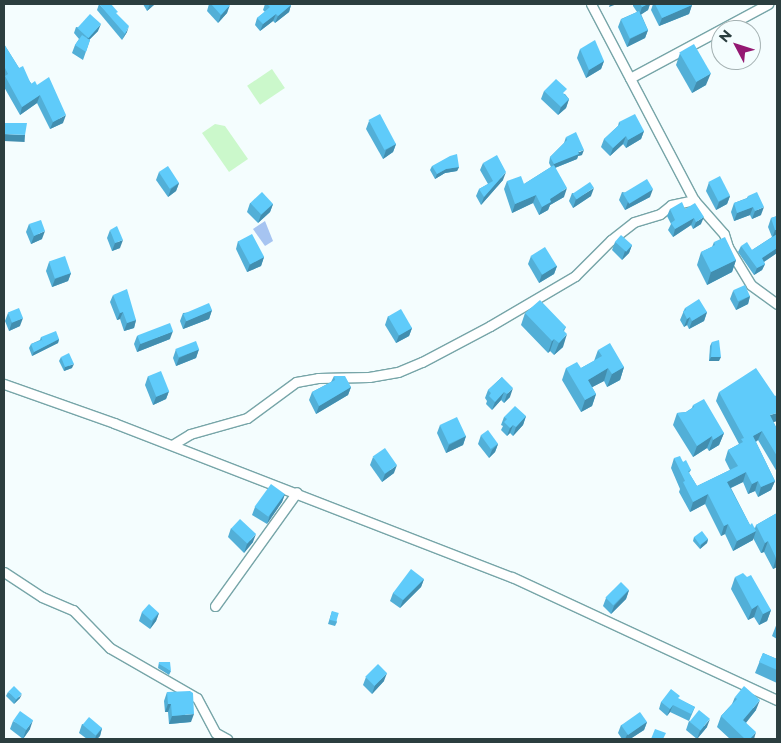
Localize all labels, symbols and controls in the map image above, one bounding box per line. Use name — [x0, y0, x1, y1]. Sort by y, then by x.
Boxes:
north arrow — [711, 20, 761, 70]
text: N — [715, 26, 736, 46]

